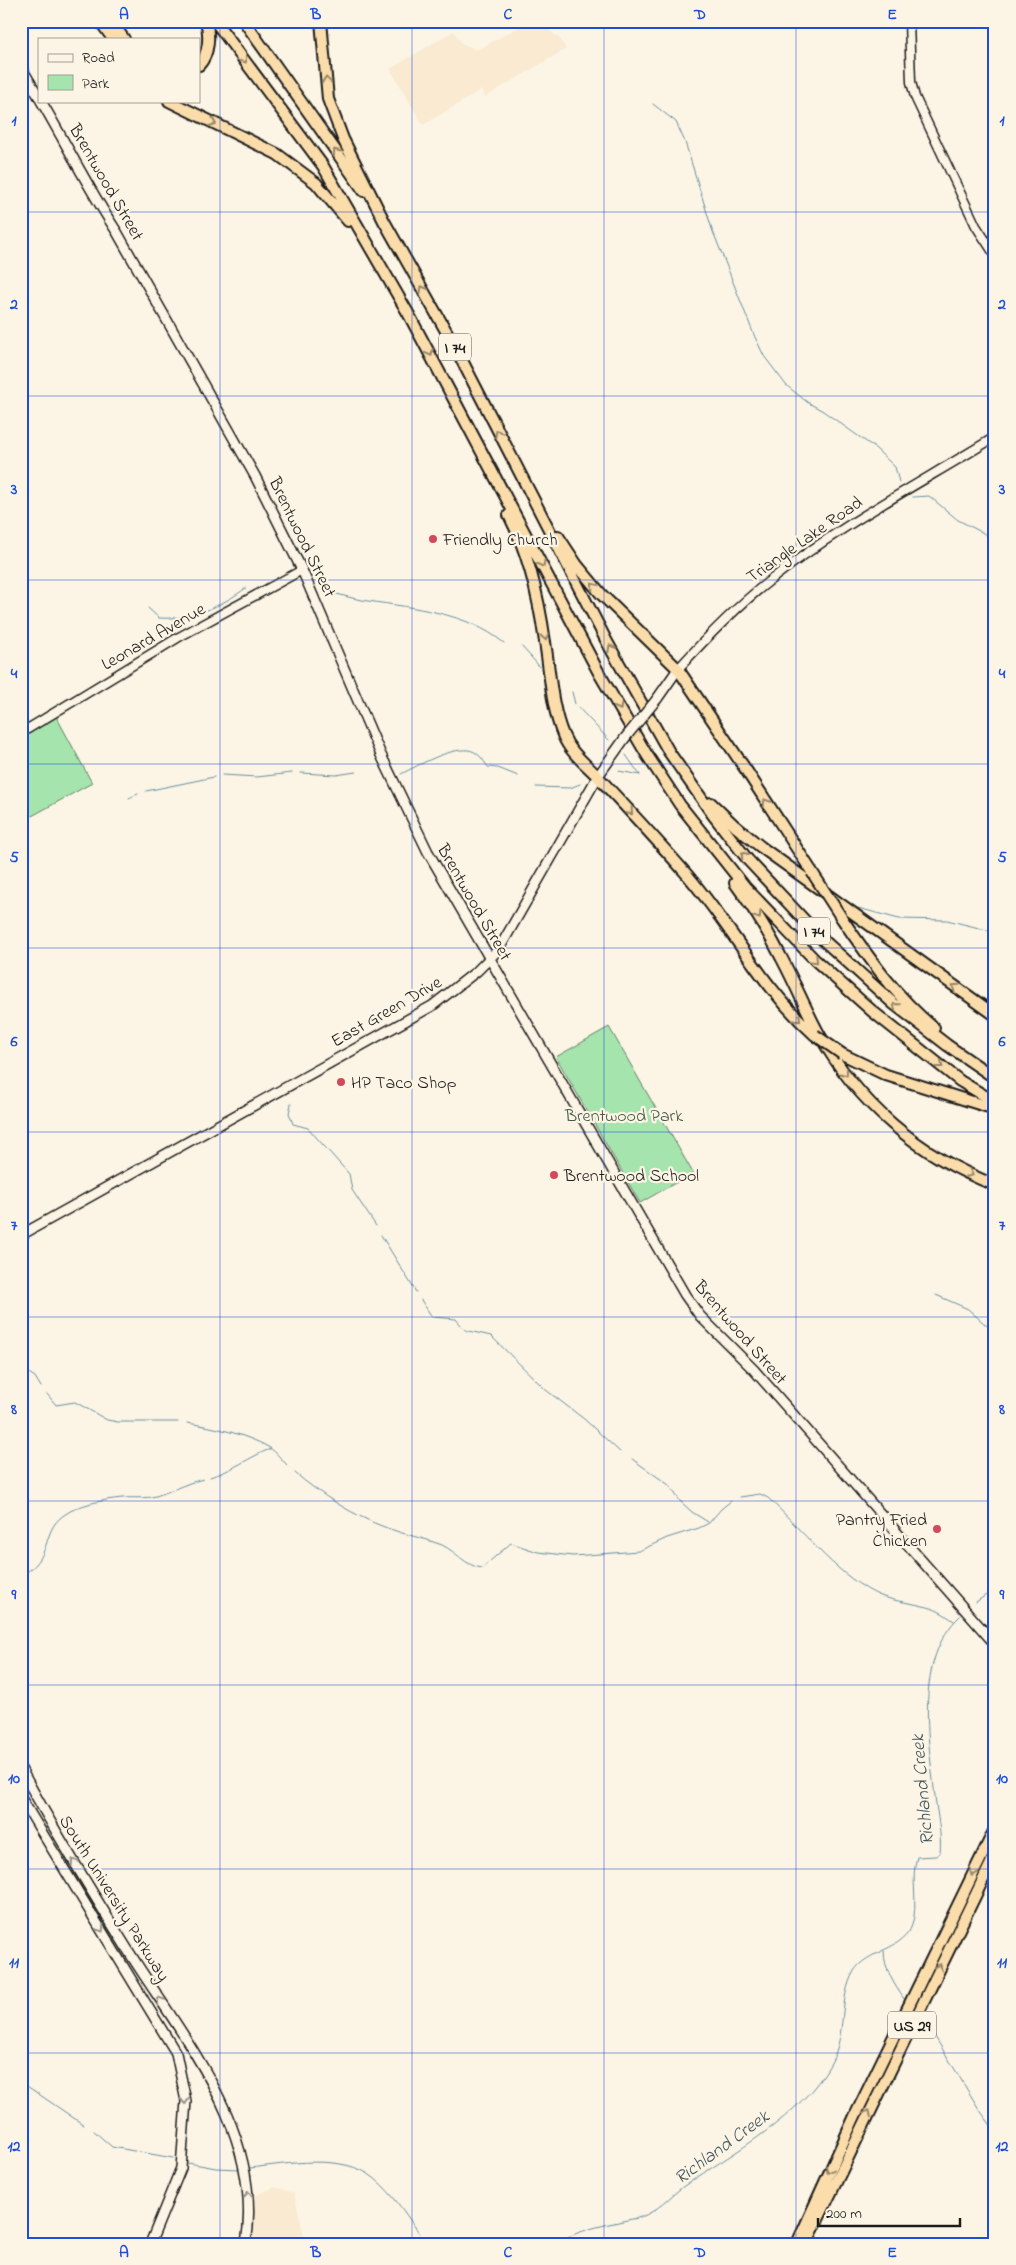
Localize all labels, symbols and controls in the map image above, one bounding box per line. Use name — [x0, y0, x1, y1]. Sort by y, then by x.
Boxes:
text: A — [119, 3, 129, 27]
text: B — [310, 3, 322, 27]
text: C — [504, 3, 513, 27]
text: D — [693, 3, 706, 27]
text: E — [887, 3, 897, 27]
legend — [38, 38, 200, 102]
text: Road — [82, 47, 115, 69]
one-way arrow — [238, 54, 247, 64]
text: Park — [82, 73, 110, 95]
one-way arrow — [321, 75, 331, 84]
text: 1 — [11, 109, 17, 133]
text: 1 — [999, 109, 1005, 133]
one-way arrow — [208, 116, 217, 127]
street label: Brentwood Street — [61, 119, 149, 246]
one-way arrow — [333, 148, 342, 158]
one-way arrow — [419, 285, 429, 294]
text: 2 — [9, 293, 18, 317]
text: 2 — [997, 293, 1006, 317]
road number: I 74 — [439, 334, 471, 361]
one-way arrow — [423, 348, 433, 357]
one-way arrow — [494, 429, 504, 438]
street label: Brentwood Street — [260, 472, 342, 602]
text: 3 — [10, 478, 18, 502]
text: 3 — [998, 478, 1006, 502]
street label: Triangle Lake Road — [742, 491, 869, 591]
place label: Friendly Church — [442, 528, 557, 554]
marker: Friendly Church — [427, 533, 439, 545]
one-way arrow — [536, 559, 546, 568]
one-way arrow — [591, 583, 600, 592]
street label: Leonard Avenue — [97, 597, 212, 678]
one-way arrow — [539, 633, 549, 642]
one-way arrow — [607, 645, 617, 654]
text: 4 — [10, 662, 18, 686]
text: 4 — [998, 662, 1006, 686]
one-way arrow — [612, 702, 622, 711]
one-way arrow — [763, 798, 773, 807]
one-way arrow — [624, 806, 633, 815]
street label: Brentwood Street — [429, 839, 517, 966]
text: 5 — [9, 846, 19, 870]
text: 5 — [997, 846, 1007, 870]
one-way arrow — [742, 852, 750, 861]
one-way arrow — [751, 911, 761, 920]
road number: I 74 — [798, 918, 830, 944]
one-way arrow — [810, 954, 819, 963]
street label: East Green Drive — [327, 970, 448, 1055]
one-way arrow — [951, 984, 961, 993]
one-way arrow — [893, 1003, 902, 1012]
one-way arrow — [793, 1013, 802, 1022]
text: 6 — [9, 1030, 18, 1054]
text: 6 — [997, 1030, 1006, 1054]
one-way arrow — [934, 1059, 943, 1067]
one-way arrow — [839, 1067, 848, 1077]
place label: HP Taco Shop — [351, 1071, 457, 1097]
marker: HP Taco Shop — [335, 1076, 347, 1088]
park label: Brentwood Park — [564, 1104, 683, 1130]
place label: Brentwood School — [563, 1164, 699, 1190]
one-way arrow — [965, 1168, 974, 1178]
marker: Brentwood School — [548, 1169, 560, 1181]
text: 7 — [11, 1214, 18, 1238]
text: 7 — [999, 1214, 1006, 1238]
street label: Brentwood Street — [686, 1275, 792, 1391]
text: 8 — [10, 1398, 17, 1422]
text: 8 — [998, 1398, 1005, 1422]
place label: Pantry Fried Chicken — [836, 1508, 927, 1555]
marker: Pantry Fried Chicken — [931, 1523, 943, 1535]
text: 9 — [11, 1583, 17, 1607]
text: 9 — [999, 1583, 1005, 1607]
water label: Richland Creek — [905, 1732, 942, 1846]
text: 10 — [8, 1767, 20, 1791]
text: 10 — [996, 1767, 1008, 1791]
street label: South University Parkway — [51, 1811, 175, 1987]
one-way arrow — [70, 1858, 80, 1867]
one-way arrow — [969, 1868, 979, 1877]
one-way arrow — [94, 1924, 104, 1933]
text: 11 — [9, 1951, 20, 1975]
text: 11 — [997, 1951, 1008, 1975]
one-way arrow — [933, 1963, 944, 1972]
one-way arrow — [157, 1996, 166, 2006]
road number: US 29 — [888, 2012, 936, 2038]
one-way arrow — [179, 2097, 190, 2105]
water label: Richland Creek — [670, 2104, 776, 2192]
one-way arrow — [862, 2109, 873, 2118]
text: 12 — [7, 2135, 21, 2159]
text: 12 — [995, 2135, 1009, 2159]
one-way arrow — [825, 2165, 836, 2174]
one-way arrow — [242, 2191, 253, 2199]
scale bar — [818, 2195, 961, 2227]
text: 200 m — [826, 2203, 862, 2225]
text: A — [119, 2241, 129, 2265]
text: B — [310, 2241, 322, 2265]
text: C — [504, 2241, 513, 2265]
text: D — [693, 2241, 706, 2265]
text: E — [887, 2241, 897, 2265]

